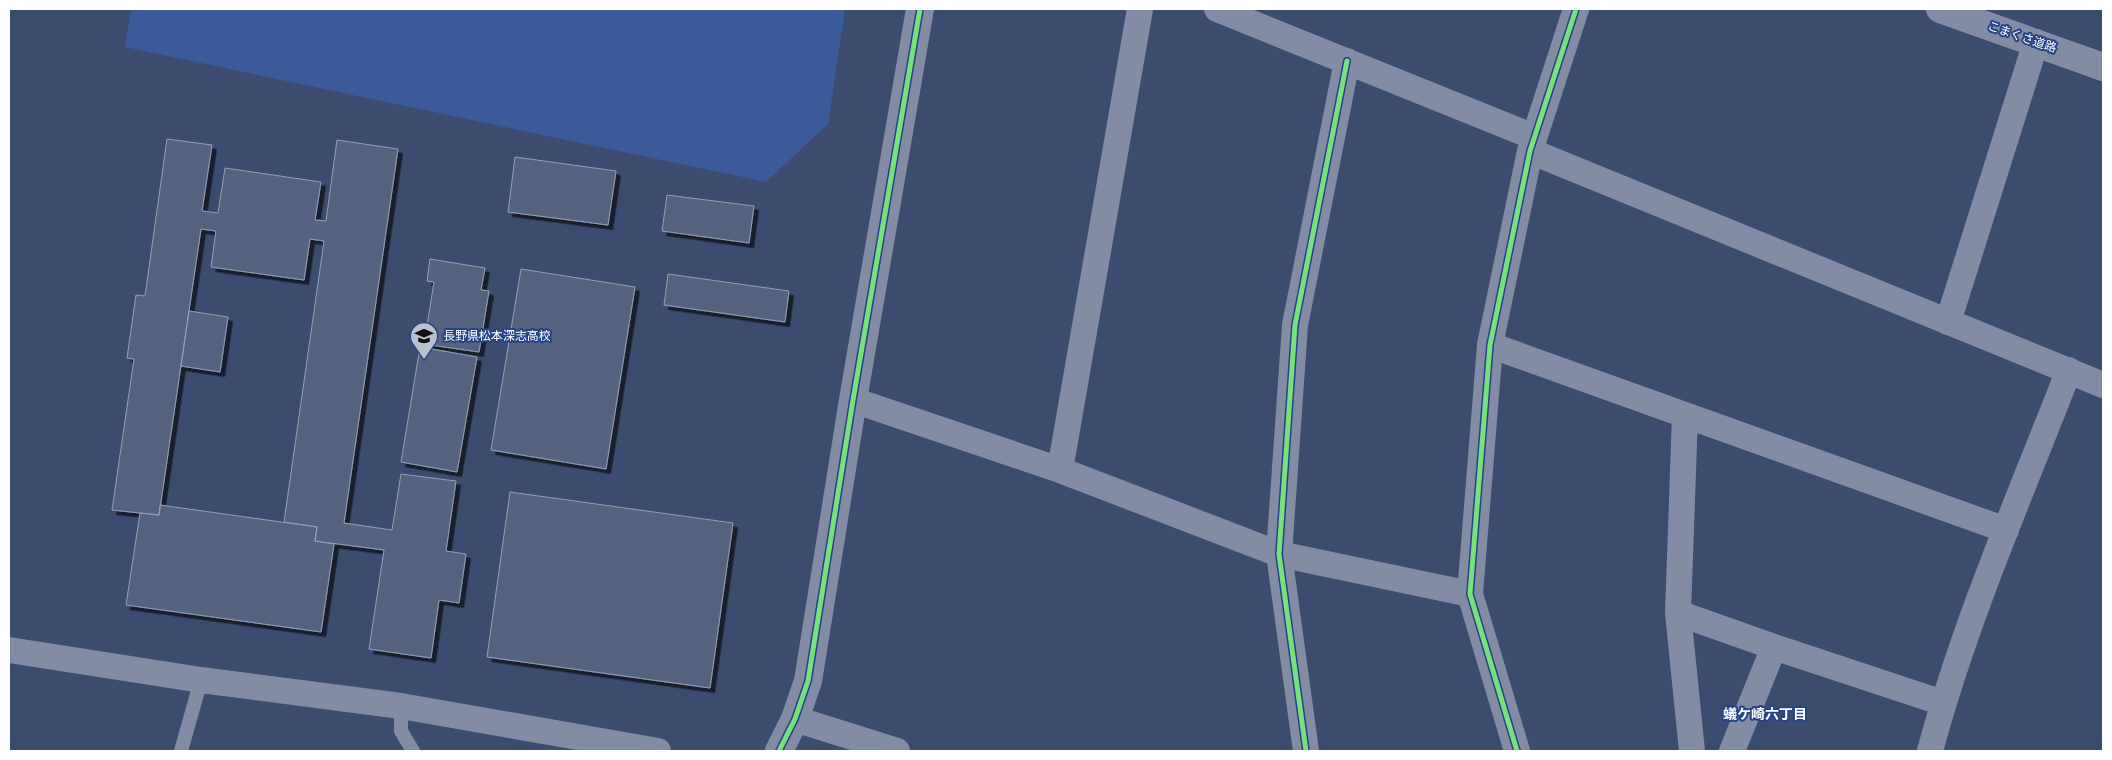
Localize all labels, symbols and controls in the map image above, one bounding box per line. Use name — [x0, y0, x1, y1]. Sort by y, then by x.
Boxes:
street label: こまくさ道路 — [1986, 19, 2058, 55]
school or university icon: 長野県松本深志高校 — [409, 321, 439, 360]
place label: 長野県松本深志高校 — [443, 329, 551, 343]
district label: 蟻ケ崎六丁目 — [1723, 706, 1807, 722]

